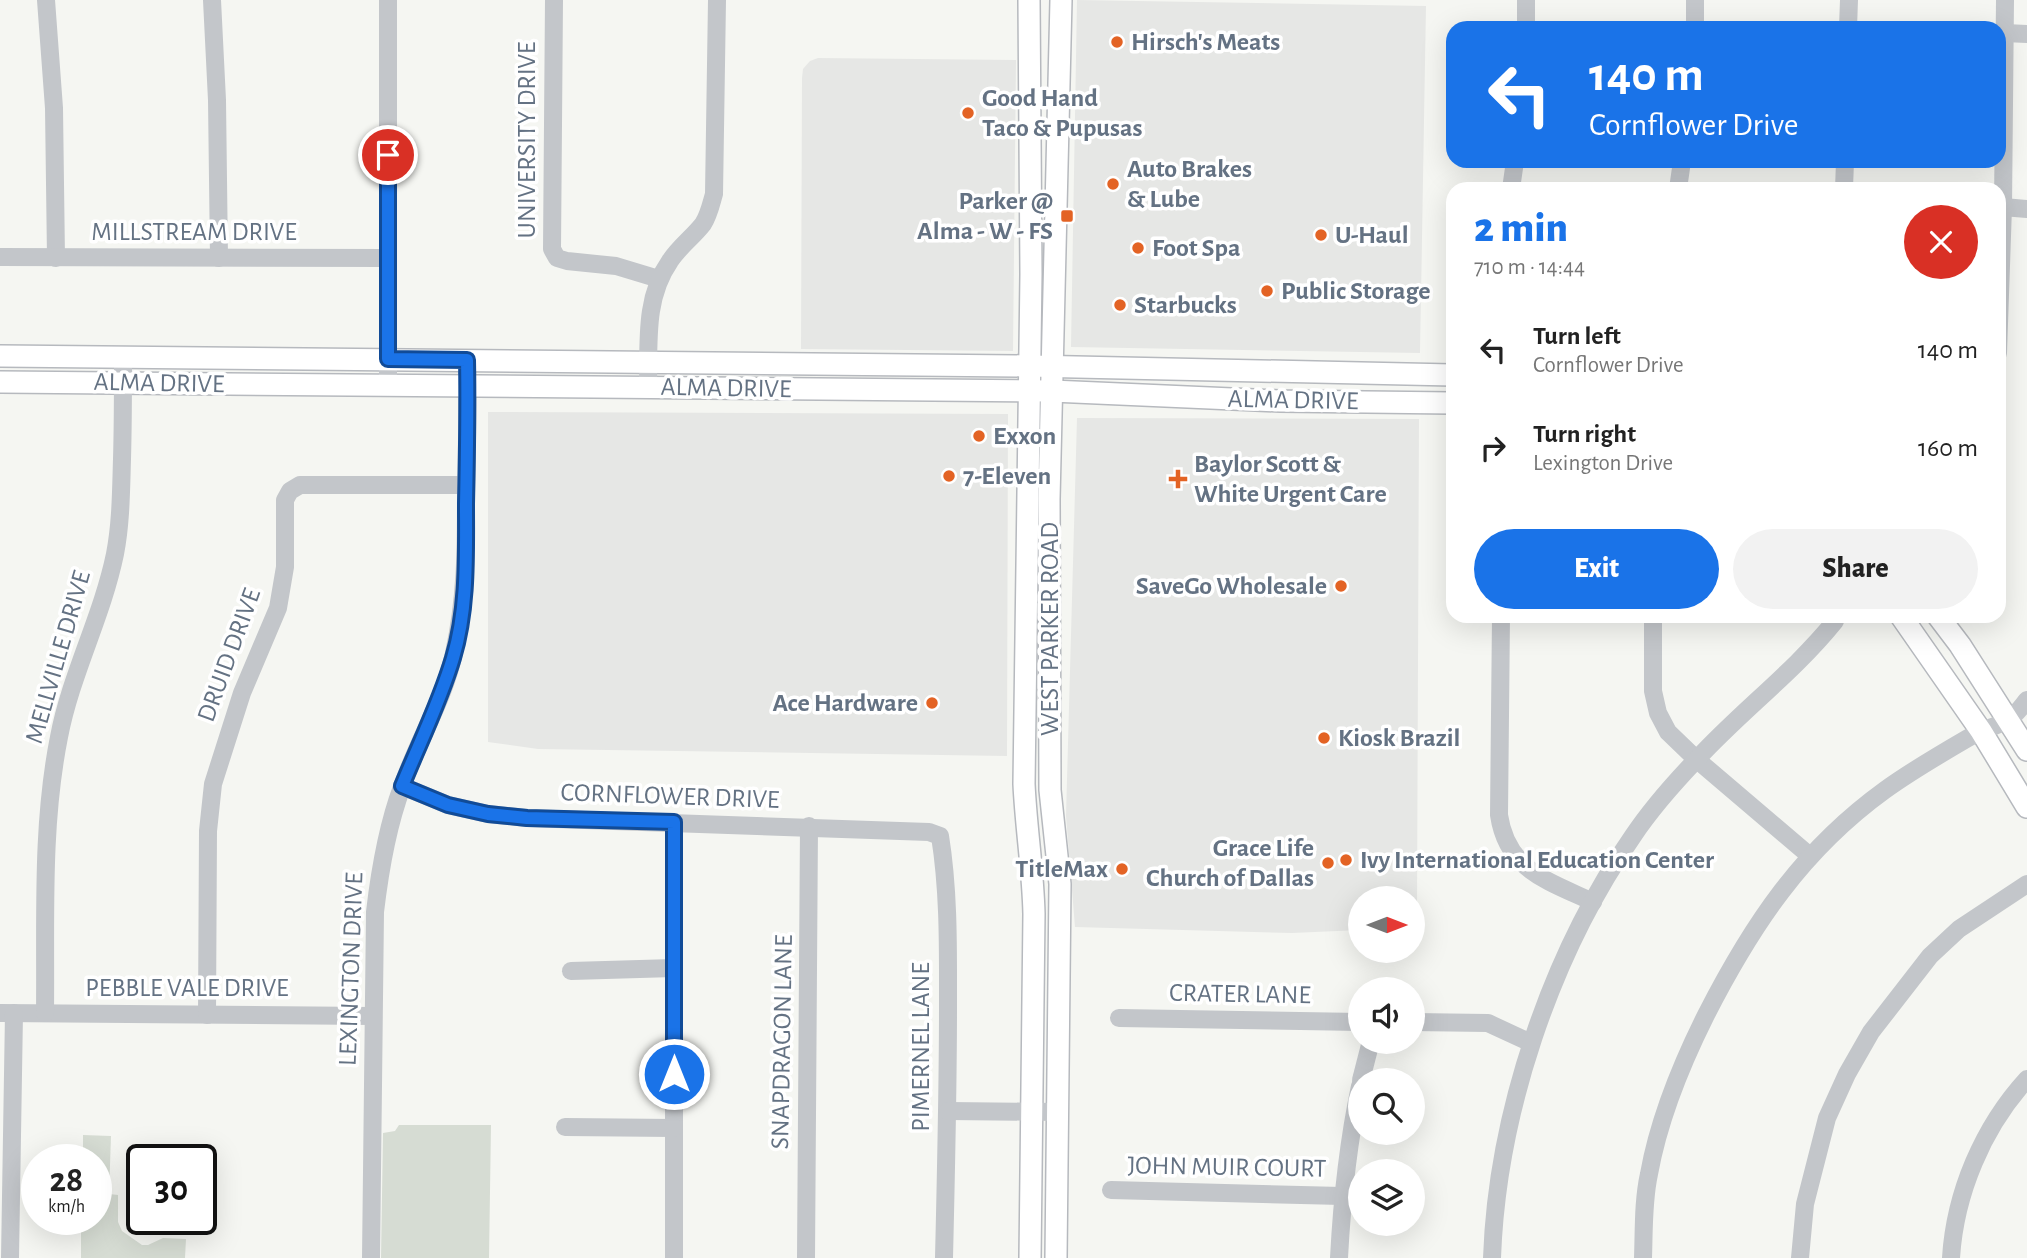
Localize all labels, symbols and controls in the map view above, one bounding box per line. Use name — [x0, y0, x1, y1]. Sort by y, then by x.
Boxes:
place label: Hirsch's Meats — [1131, 29, 1280, 55]
marker: Hirsch's Meats — [1109, 34, 1125, 50]
street label: UNIVERSITY DRIVE — [514, 42, 540, 238]
icon: left — [1474, 49, 1565, 140]
text: 140 m — [1589, 51, 1704, 100]
place label: Good Hand Taco & Pupusas — [982, 85, 1142, 141]
marker: Good Hand Taco & Pupusas — [960, 105, 976, 121]
text: Cornflower Drive — [1589, 109, 1798, 141]
pin — [358, 125, 418, 185]
icon: arrive — [369, 136, 407, 174]
place label: Auto Brakes & Lube — [1127, 156, 1252, 212]
marker: Auto Brakes & Lube — [1105, 176, 1121, 192]
place label: Parker @ Alma - W - FS — [917, 188, 1053, 244]
button: close — [1904, 205, 1978, 279]
text: 2 min — [1474, 207, 1568, 249]
marker: Parker @ Alma - W - FS — [1059, 208, 1075, 224]
street label: MILLSTREAM DRIVE — [91, 219, 297, 245]
place label: U-Haul — [1335, 222, 1409, 248]
marker: U-Haul — [1313, 227, 1329, 243]
place label: Foot Spa — [1152, 235, 1241, 261]
marker: Foot Spa — [1130, 240, 1146, 256]
text: 710 m · 14:44 — [1474, 256, 1585, 279]
place label: Public Storage — [1281, 278, 1431, 304]
marker: Public Storage — [1259, 283, 1275, 299]
place label: Starbucks — [1134, 292, 1237, 318]
marker: Starbucks — [1112, 297, 1128, 313]
text: Turn left — [1533, 323, 1621, 349]
icon: left — [1474, 331, 1512, 369]
text: 140 m — [1918, 337, 1978, 363]
text: Cornflower Drive — [1533, 354, 1684, 377]
street label: ALMA DRIVE — [93, 369, 225, 397]
street label: ALMA DRIVE — [660, 374, 792, 402]
street label: ALMA DRIVE — [1227, 386, 1359, 414]
text: Turn right — [1533, 421, 1636, 447]
place label: Exxon — [993, 423, 1056, 449]
marker: Exxon — [971, 428, 987, 444]
icon: right — [1474, 429, 1512, 467]
text: 160 m — [1918, 435, 1978, 461]
place label: Baylor Scott & White Urgent Care — [1194, 451, 1387, 507]
text: Lexington Drive — [1533, 452, 1673, 475]
place label: 7-Eleven — [963, 463, 1051, 489]
marker: 7-Eleven — [941, 468, 957, 484]
marker: Baylor Scott & White Urgent Care — [1168, 469, 1188, 489]
street label: WEST PARKER ROAD — [1037, 522, 1063, 736]
button: Exit — [1474, 529, 1719, 609]
button: Share — [1733, 529, 1978, 609]
street label: MELLVILLE DRIVE — [21, 568, 95, 746]
place label: SaveGo Wholesale — [1136, 573, 1327, 599]
marker: SaveGo Wholesale — [1333, 578, 1349, 594]
street label: DRUID DRIVE — [193, 585, 265, 725]
place label: Ace Hardware — [772, 690, 918, 716]
marker: Ace Hardware — [924, 695, 940, 711]
place label: Kiosk Brazil — [1338, 725, 1460, 751]
marker: Kiosk Brazil — [1316, 730, 1332, 746]
street label: CORNFLOWER DRIVE — [560, 779, 780, 813]
place label: Grace Life Church of Dallas — [1146, 835, 1314, 891]
place label: Ivy International Education Center — [1360, 847, 1714, 873]
marker: Ivy International Education Center — [1338, 852, 1354, 868]
marker: Grace Life Church of Dallas — [1320, 855, 1336, 871]
place label: TitleMax — [1015, 856, 1108, 882]
marker: TitleMax — [1114, 861, 1130, 877]
street label: LEXINGTON DRIVE — [335, 872, 367, 1066]
north arrow — [1348, 886, 1424, 962]
map controls — [1348, 886, 1425, 1236]
street label: SNAPDRAGON LANE — [767, 934, 797, 1150]
street label: PIMERNEL LANE — [908, 962, 934, 1132]
street label: PEBBLE VALE DRIVE — [85, 975, 289, 1001]
button: sound — [1348, 977, 1425, 1054]
street label: CRATER LANE — [1169, 980, 1311, 1008]
position arrow — [637, 1037, 711, 1111]
button: search — [1348, 1068, 1425, 1145]
speed limit sign: 30 — [126, 1144, 217, 1235]
street label: JOHN MUIR COURT — [1127, 1152, 1327, 1182]
button: layers — [1348, 1159, 1425, 1236]
text: 28 — [50, 1163, 83, 1198]
text: km/h — [48, 1198, 85, 1216]

